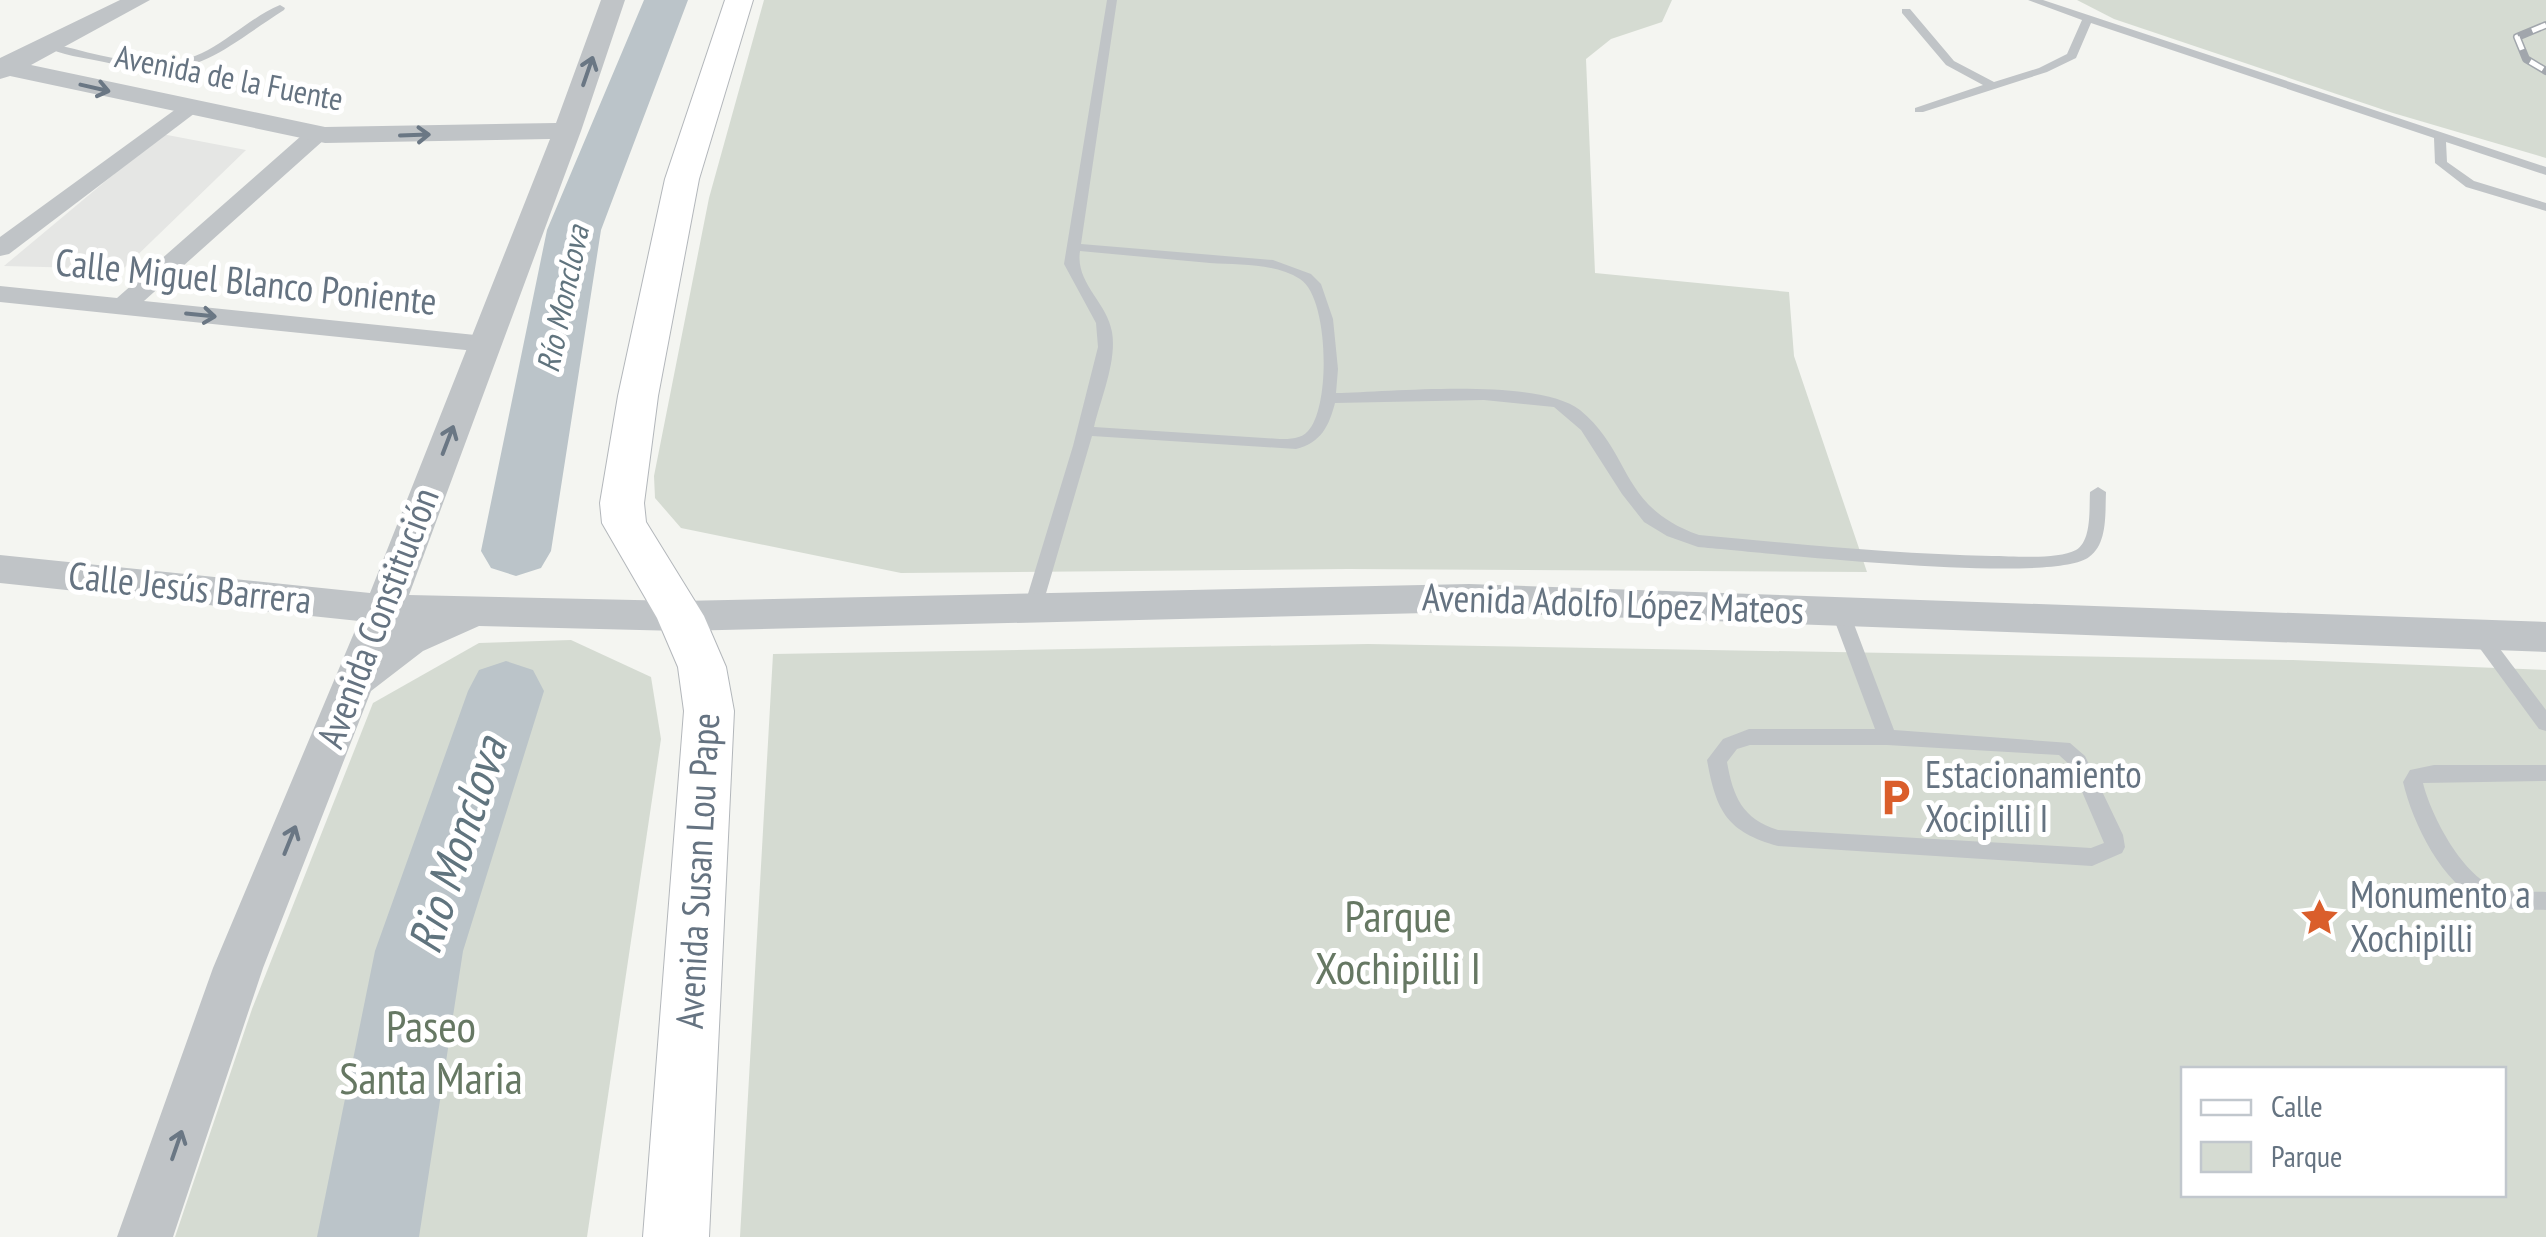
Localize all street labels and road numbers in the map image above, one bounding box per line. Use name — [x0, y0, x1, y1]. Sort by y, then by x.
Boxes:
street label: Avenida de la Fuente — [112, 34, 347, 120]
street label: Calle Miguel Blanco Poniente — [53, 236, 439, 325]
street label: Avenida Constitución — [305, 480, 449, 754]
street label: Calle Jesús Barrera — [66, 549, 314, 624]
street label: Avenida Adolfo López Mateos — [1421, 571, 1805, 634]
street label: Avenida Susan Lou Pape — [664, 712, 729, 1030]

